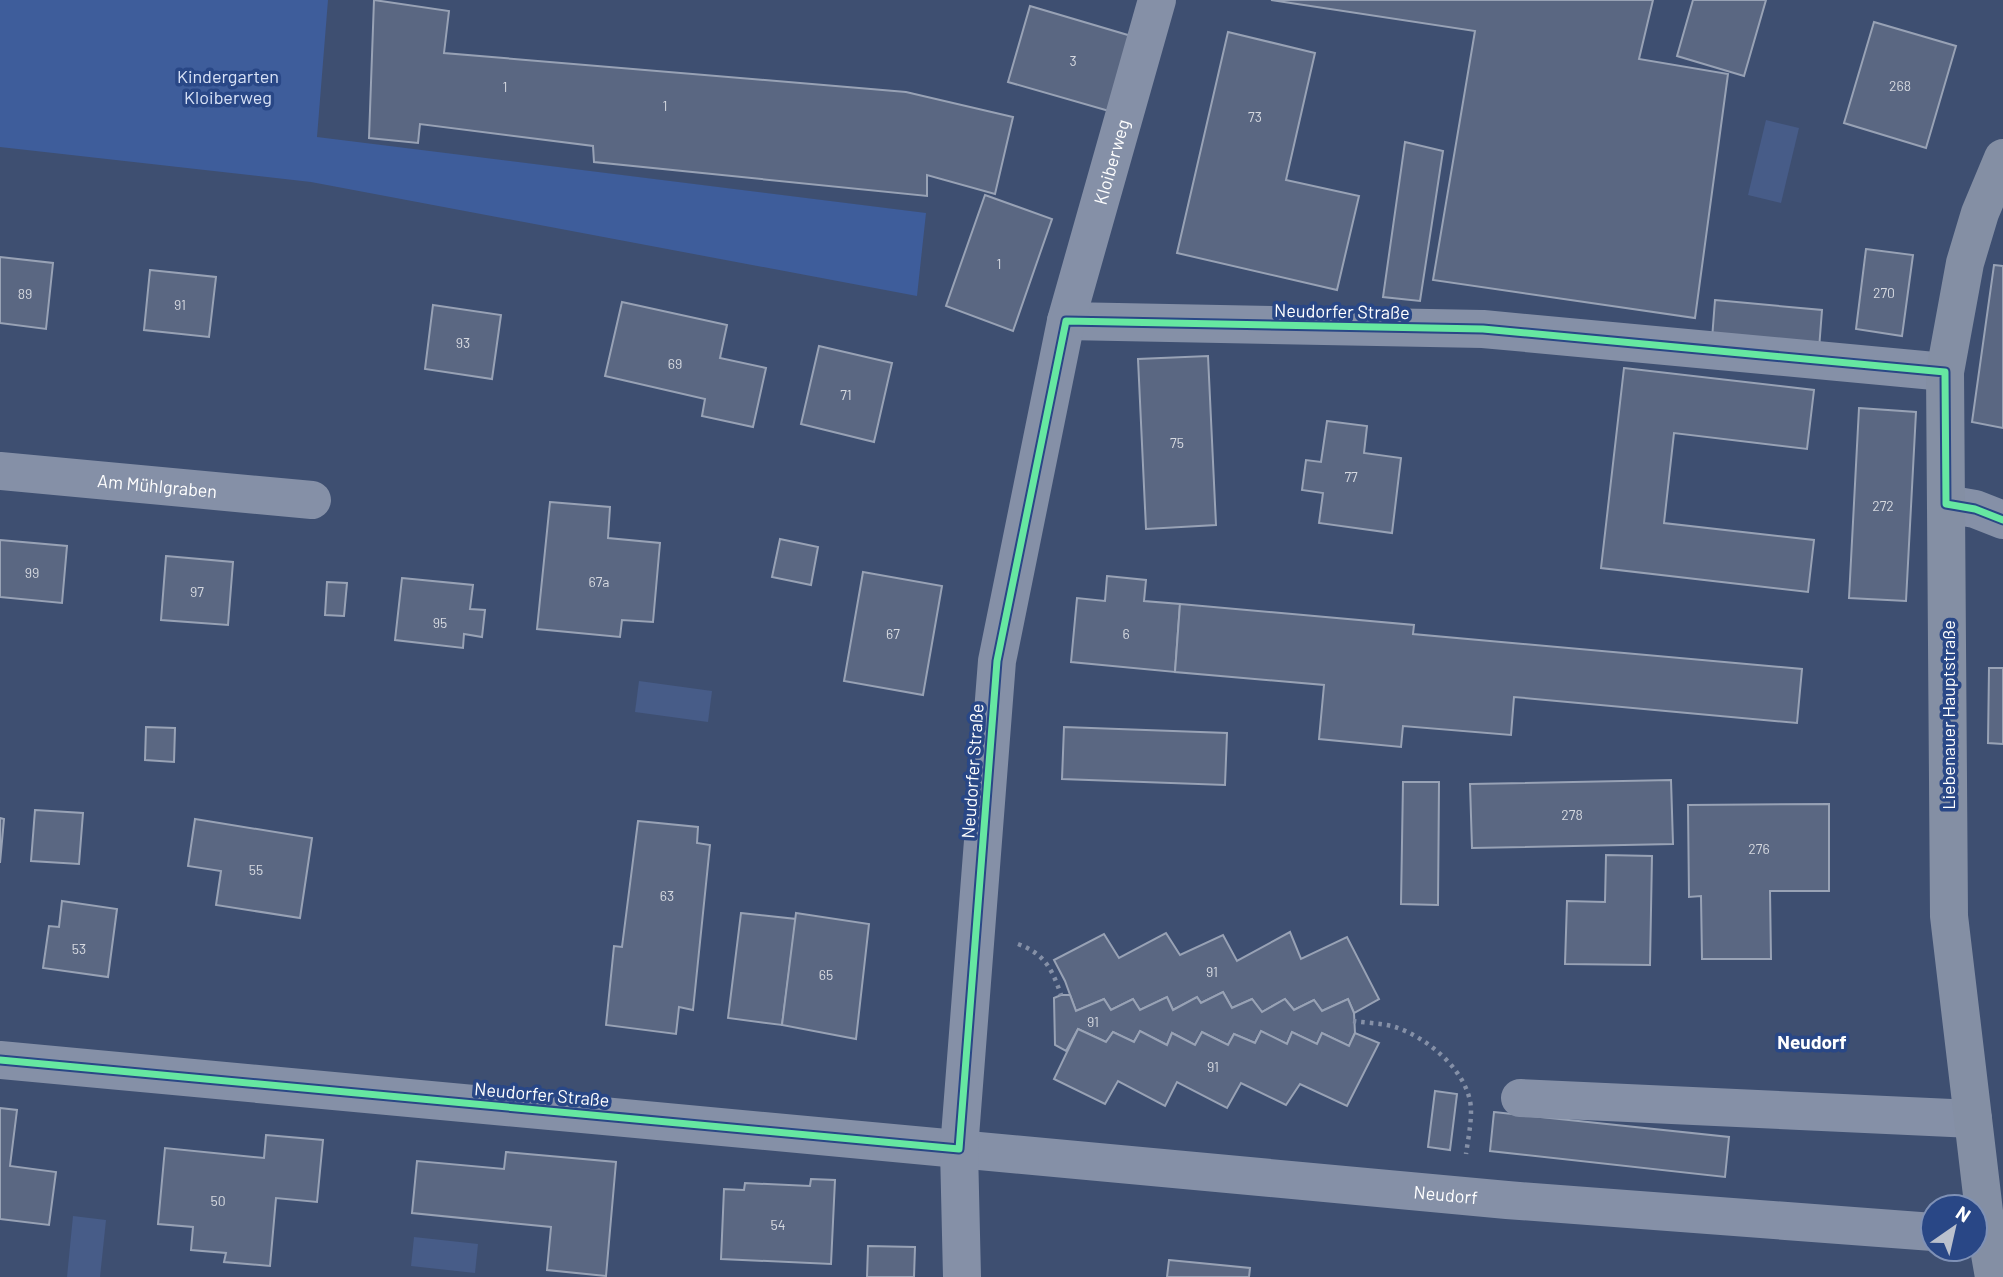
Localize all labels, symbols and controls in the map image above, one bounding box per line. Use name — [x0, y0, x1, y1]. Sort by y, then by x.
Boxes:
house number: 3 — [1069, 52, 1077, 69]
park label: Kindergarten Kloiberweg — [177, 65, 279, 108]
house number: 268 — [1889, 77, 1911, 94]
house number: 1 — [503, 78, 507, 95]
house number: 1 — [663, 97, 667, 114]
house number: 73 — [1248, 108, 1262, 125]
street label: Kloiberweg — [1089, 116, 1134, 207]
house number: 1 — [997, 255, 1001, 272]
house number: 270 — [1873, 284, 1895, 301]
house number: 89 — [18, 285, 32, 302]
house number: 91 — [174, 296, 186, 313]
street label: Neudorfer Straße — [1274, 299, 1410, 323]
house number: 93 — [456, 334, 470, 351]
house number: 69 — [668, 355, 682, 372]
house number: 71 — [840, 386, 852, 403]
house number: 75 — [1170, 434, 1184, 451]
house number: 77 — [1344, 468, 1358, 485]
street label: Am Mühlgraben — [96, 469, 218, 502]
house number: 272 — [1872, 497, 1894, 514]
house number: 99 — [25, 564, 39, 581]
house number: 67a — [589, 573, 610, 590]
house number: 97 — [190, 583, 204, 600]
house number: 95 — [433, 614, 447, 631]
street label: Liebenauer Hauptstraße — [1937, 620, 1959, 810]
house number: 67 — [886, 625, 900, 642]
house number: 6 — [1122, 625, 1130, 642]
street label: Neudorfer Straße — [956, 703, 988, 839]
house number: 278 — [1561, 806, 1583, 823]
house number: 276 — [1748, 840, 1770, 857]
house number: 55 — [249, 861, 263, 878]
house number: 63 — [660, 887, 674, 904]
house number: 53 — [72, 940, 86, 957]
house number: 91 — [1206, 963, 1218, 980]
house number: 65 — [819, 966, 833, 983]
house number: 91 — [1087, 1013, 1099, 1030]
district label: Neudorf — [1777, 1030, 1847, 1053]
house number: 91 — [1207, 1058, 1219, 1075]
street label: Neudorfer Straße — [474, 1077, 610, 1111]
street label: Neudorf — [1413, 1180, 1479, 1208]
house number: 50 — [210, 1192, 226, 1209]
north arrow — [1919, 1193, 1989, 1263]
text: N — [1952, 1200, 1975, 1227]
house number: 54 — [771, 1216, 785, 1233]

